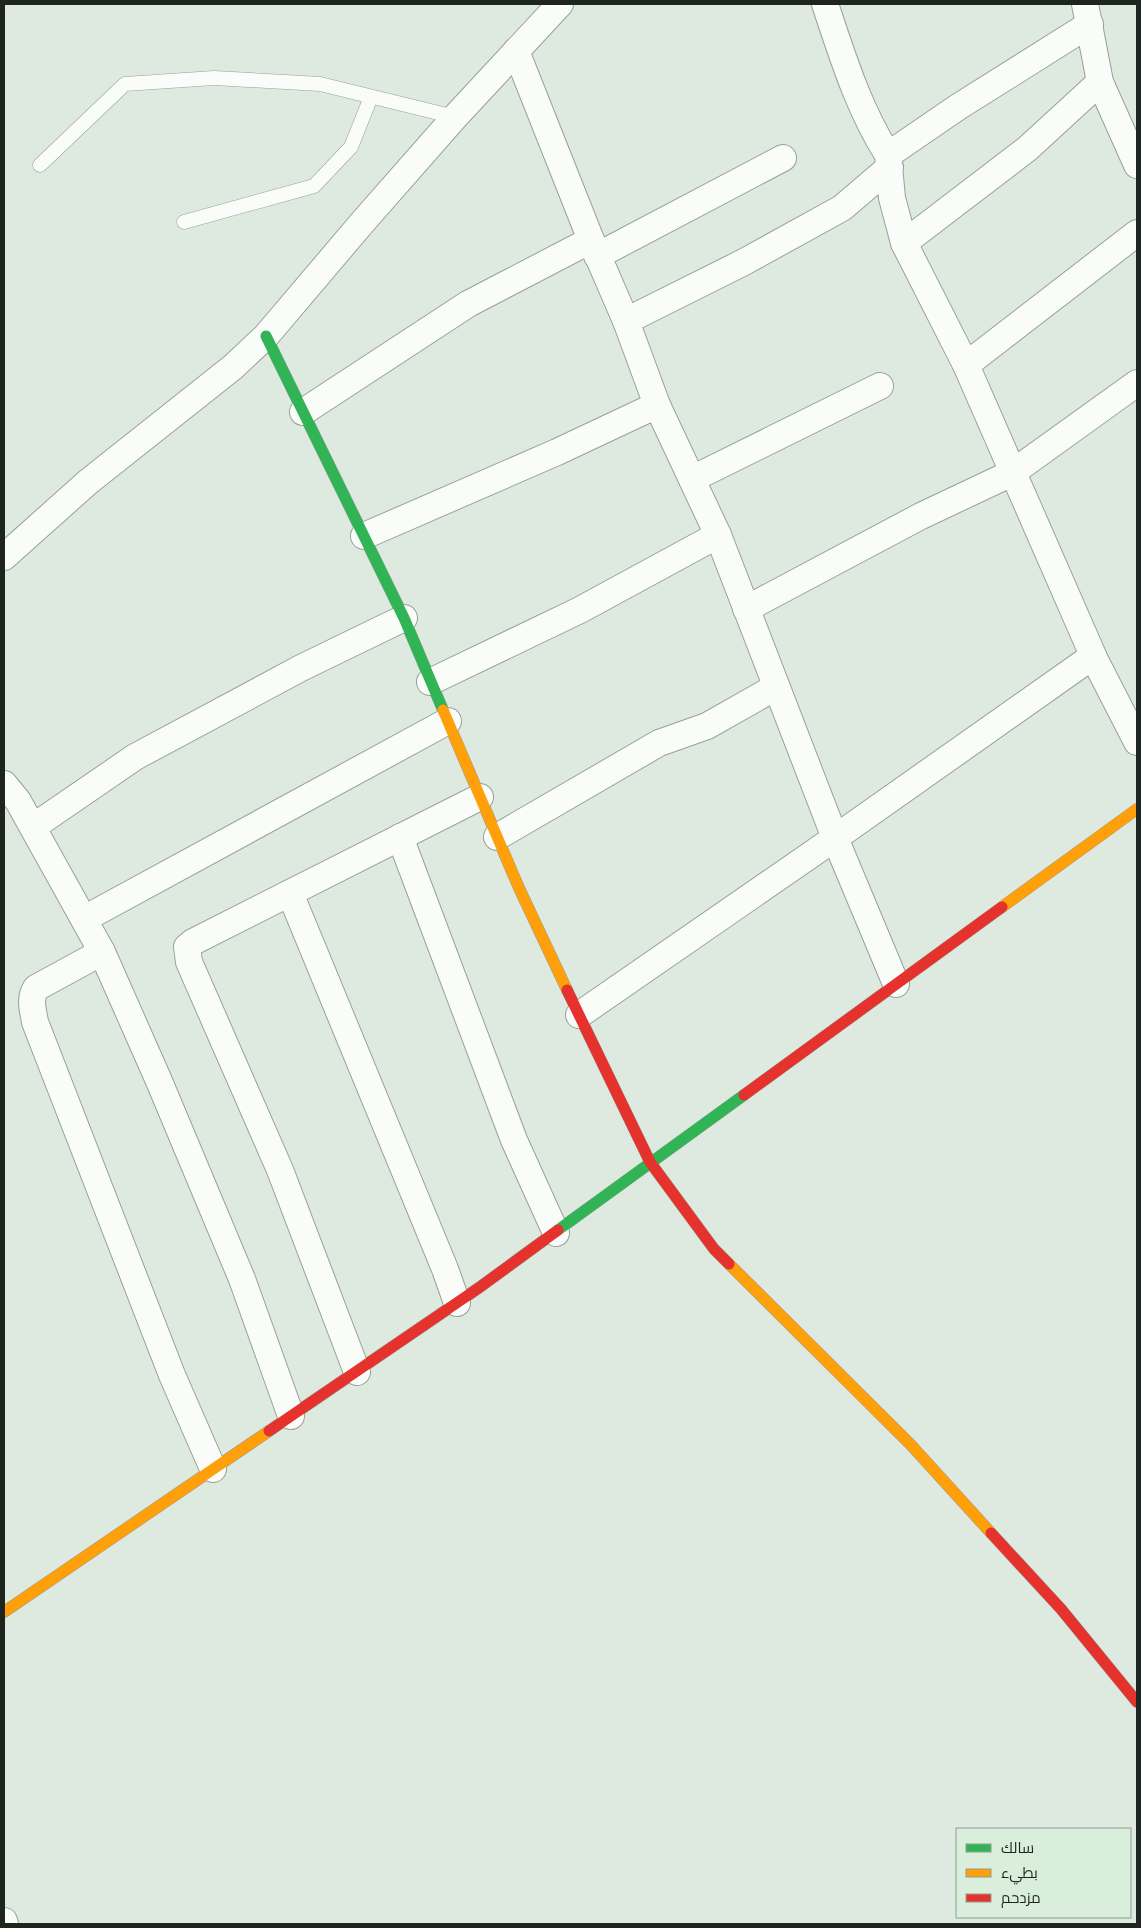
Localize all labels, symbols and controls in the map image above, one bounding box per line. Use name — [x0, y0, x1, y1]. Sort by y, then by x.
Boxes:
legend — [956, 1828, 1131, 1918]
text: سالك — [1001, 1839, 1034, 1857]
text: بطيء — [1001, 1864, 1038, 1885]
text: مزدحم — [1001, 1889, 1041, 1908]

